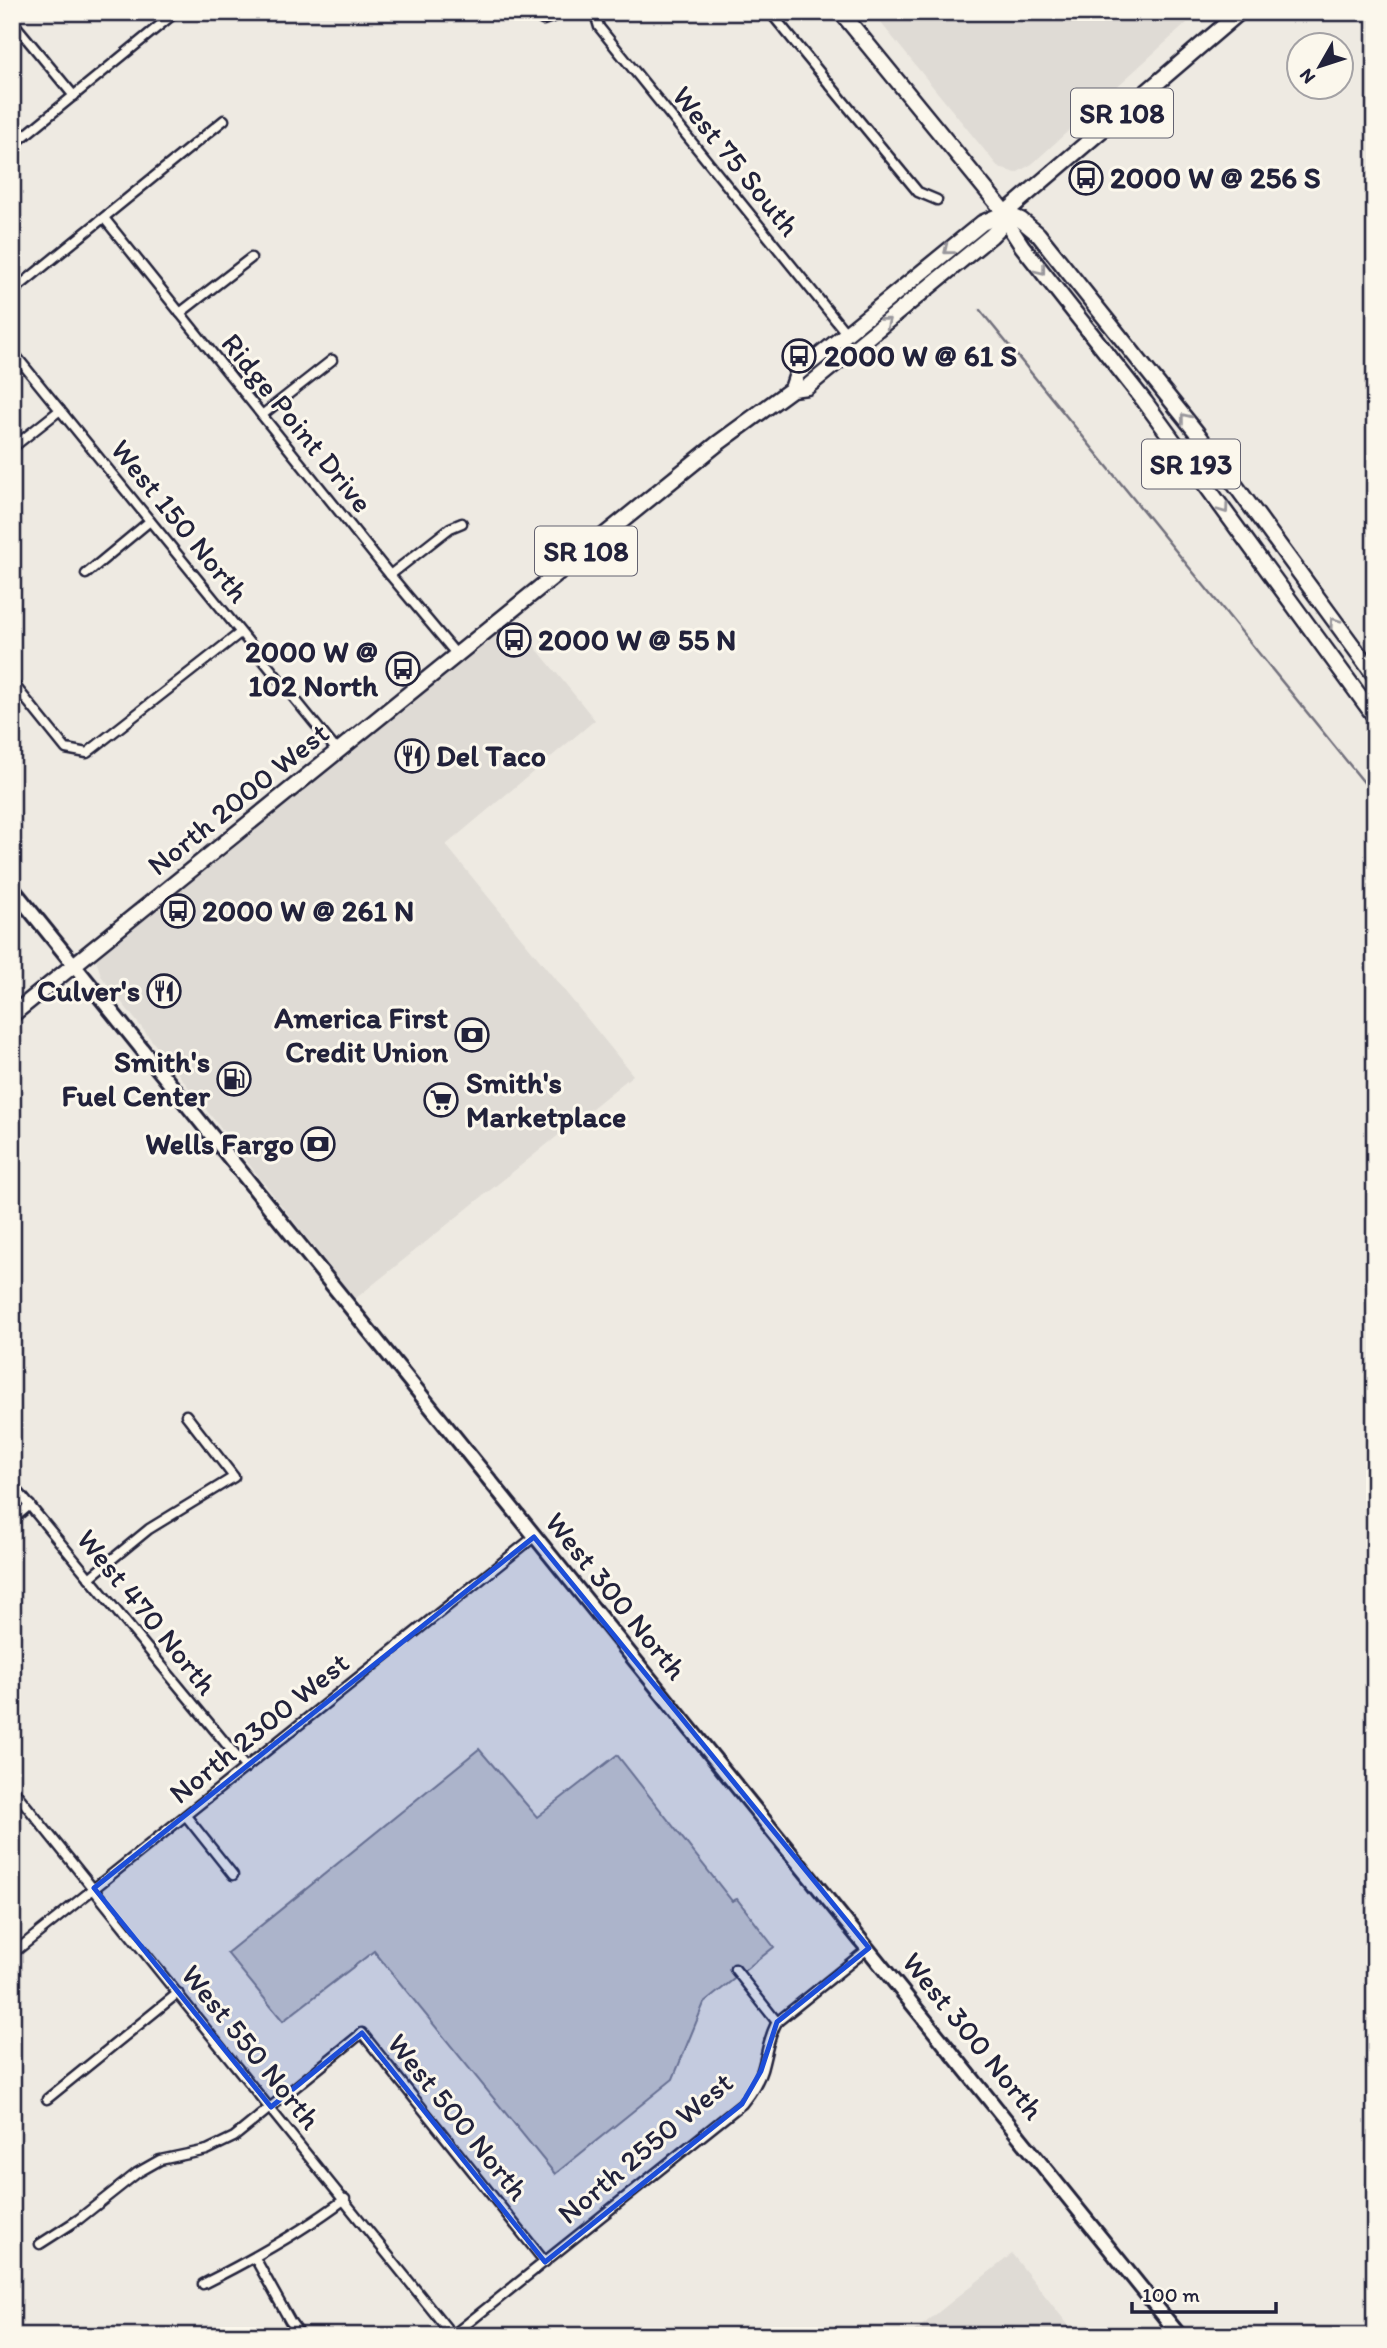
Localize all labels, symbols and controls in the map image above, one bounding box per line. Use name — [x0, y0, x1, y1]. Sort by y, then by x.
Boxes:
north arrow — [1286, 32, 1356, 102]
text: N — [1294, 64, 1320, 89]
street label: West 75 South — [664, 78, 808, 243]
road number: SR 108 — [1071, 88, 1173, 138]
bus stop icon: 2000 W @ 256 S — [1067, 159, 1105, 197]
place label: 2000 W @ 256 S — [1110, 159, 1321, 196]
one-way arrow — [943, 242, 956, 254]
one-way arrow — [1032, 263, 1045, 275]
one-way arrow — [879, 318, 891, 331]
street label: Ridge Point Drive — [214, 325, 381, 520]
bus stop icon: 2000 W @ 61 S — [780, 337, 818, 375]
place label: 2000 W @ 61 S — [824, 337, 1017, 374]
one-way arrow — [1181, 414, 1194, 426]
street label: West 150 North — [103, 431, 258, 610]
road number: SR 193 — [1142, 440, 1240, 489]
one-way arrow — [1216, 501, 1228, 514]
road number: SR 108 — [535, 526, 637, 576]
one-way arrow — [1330, 617, 1342, 629]
bus stop icon: 2000 W @ 55 N — [495, 621, 533, 659]
place label: 2000 W @ 55 N — [538, 621, 736, 658]
place label: 2000 W @ 102 North — [245, 633, 379, 704]
bus stop icon: 2000 W @ 102 North — [384, 650, 422, 688]
street label: North 2000 West — [139, 714, 336, 883]
restaurant icon: Del Taco — [393, 737, 431, 775]
place label: Del Taco — [436, 737, 546, 774]
bus stop icon: 2000 W @ 261 N — [159, 892, 197, 930]
place label: 2000 W @ 261 N — [202, 892, 414, 929]
place label: Culver's — [37, 972, 140, 1009]
restaurant icon: Culver's — [145, 972, 183, 1010]
place label: America First Credit Union — [273, 999, 449, 1070]
bank icon: America First Credit Union — [453, 1016, 491, 1054]
place label: Smith's Fuel Center — [62, 1043, 211, 1114]
fuel station icon: Smith's Fuel Center — [215, 1060, 253, 1098]
place label: Smith's Marketplace — [466, 1064, 626, 1135]
supermarket icon: Smith's Marketplace — [422, 1081, 460, 1119]
place label: Wells Fargo — [145, 1125, 294, 1162]
bank icon: Wells Fargo — [299, 1125, 337, 1163]
street label: West 300 North — [537, 1504, 695, 1687]
street label: West 470 North — [69, 1521, 226, 1702]
street label: North 2300 West — [161, 1644, 356, 1811]
street label: West 300 North — [894, 1944, 1052, 2127]
street label: West 550 North — [174, 1957, 329, 2137]
street label: West 500 North — [380, 2026, 537, 2208]
street label: North 2550 West — [549, 2064, 740, 2232]
scale bar — [1132, 2271, 1275, 2315]
text: 100 m — [1142, 2282, 1200, 2307]

